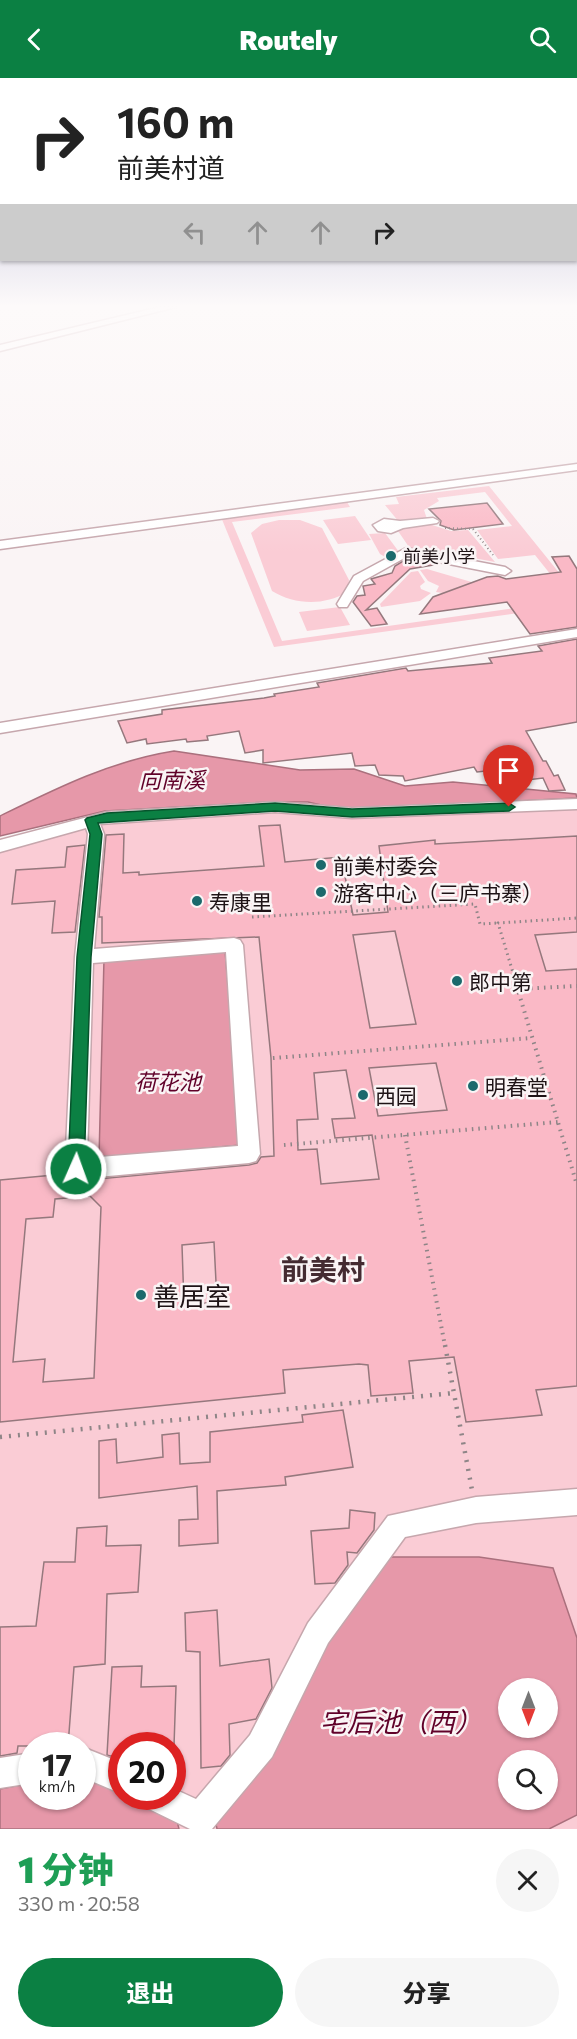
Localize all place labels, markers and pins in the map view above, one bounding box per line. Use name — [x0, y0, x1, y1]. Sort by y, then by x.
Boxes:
place label: 前美小学 — [403, 545, 475, 567]
marker: 前美小学 — [384, 549, 398, 563]
pin — [483, 745, 534, 807]
place label: 前美村委会 — [333, 853, 438, 878]
marker: 前美村委会 — [314, 858, 328, 872]
place label: 游客中心（三庐书寨） — [333, 880, 543, 905]
marker: 游客中心（三庐书寨） — [314, 885, 328, 899]
place label: 寿康里 — [209, 889, 272, 914]
marker: 寿康里 — [190, 894, 204, 908]
place label: 郎中第 — [469, 969, 532, 994]
marker: 郎中第 — [450, 974, 464, 988]
place label: 明春堂 — [485, 1074, 548, 1099]
marker: 明春堂 — [466, 1079, 480, 1093]
place label: 西园 — [375, 1083, 417, 1108]
marker: 西园 — [356, 1088, 370, 1102]
place label: 善居室 — [153, 1280, 231, 1311]
marker: 善居室 — [134, 1288, 148, 1302]

